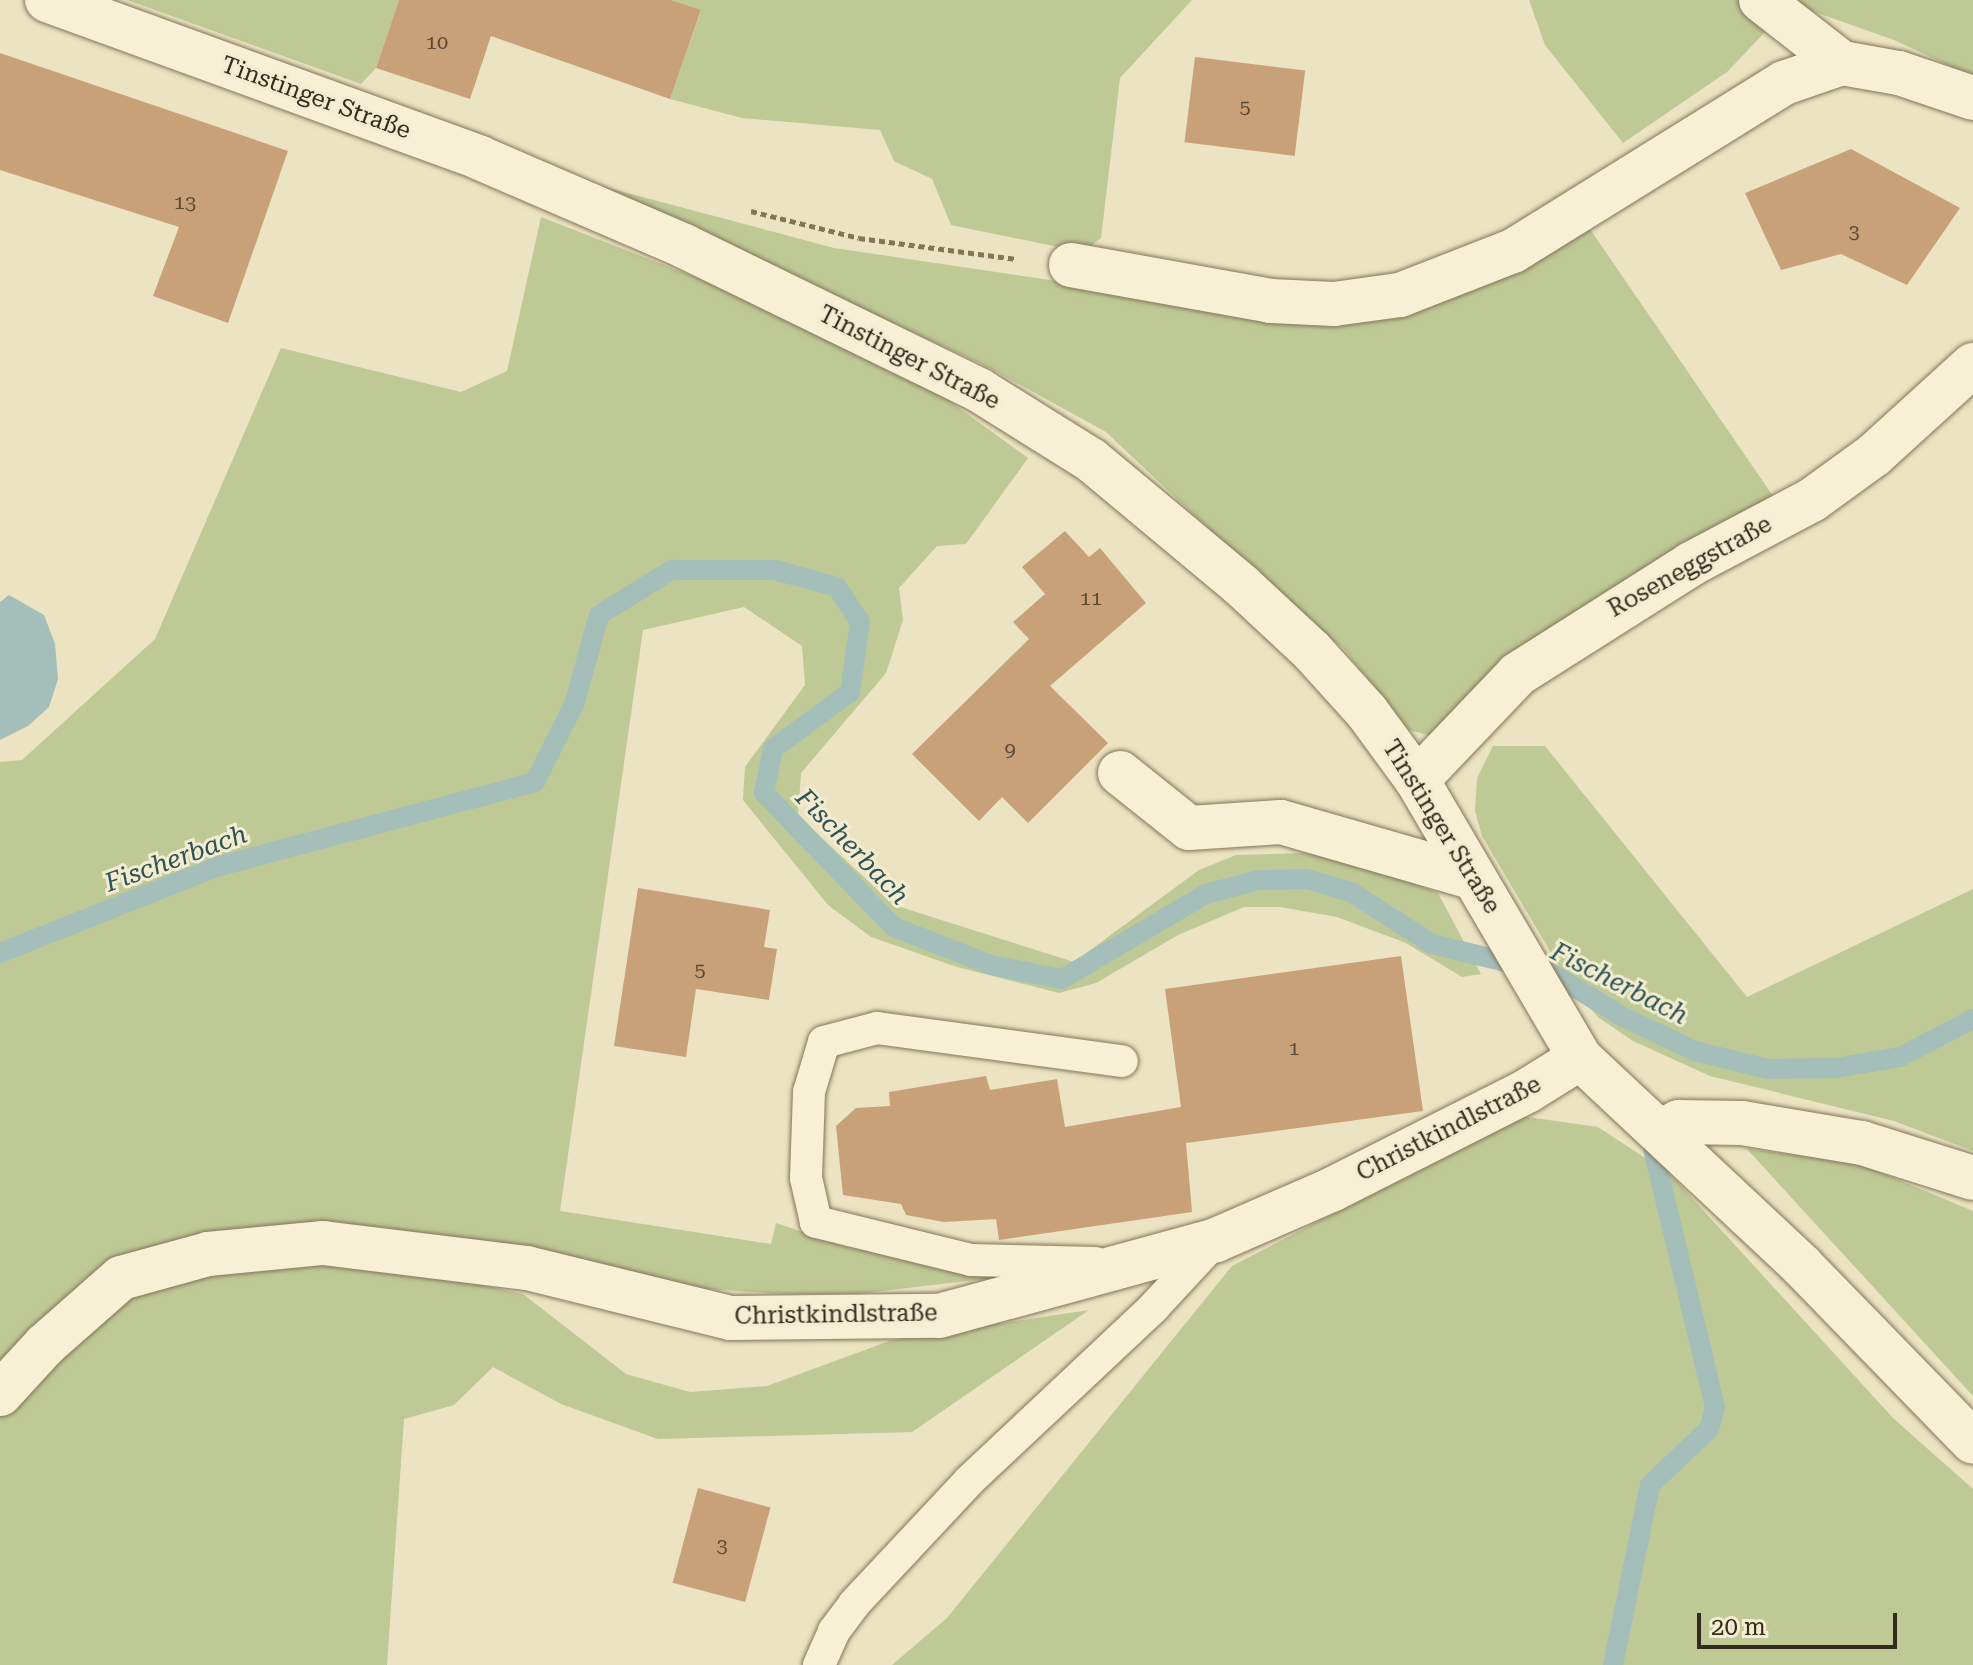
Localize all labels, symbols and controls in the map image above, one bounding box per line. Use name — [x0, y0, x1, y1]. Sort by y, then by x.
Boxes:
house number: 10 — [426, 30, 448, 54]
street label: Tinstinger Straße — [217, 50, 415, 146]
house number: 5 — [1239, 94, 1251, 118]
house number: 13 — [174, 190, 196, 214]
house number: 3 — [1848, 219, 1860, 243]
street label: Tinstinger Straße — [814, 300, 1004, 416]
street label: Roseneggstraße — [1603, 510, 1777, 624]
house number: 11 — [1080, 586, 1102, 610]
street label: Tinstinger Straße — [1376, 735, 1506, 919]
house number: 9 — [1004, 737, 1016, 761]
water label: Fischerbach — [789, 782, 915, 912]
water label: Fischerbach — [101, 819, 251, 899]
water label: Fischerbach — [1545, 936, 1693, 1032]
house number: 5 — [694, 957, 706, 981]
house number: 1 — [1288, 1036, 1300, 1060]
street label: Christkindlstraße — [1352, 1070, 1546, 1188]
street label: Christkindlstraße — [734, 1299, 938, 1331]
house number: 3 — [716, 1533, 728, 1557]
scale bar — [1701, 1597, 1901, 1647]
text: 20 m — [1711, 1613, 1766, 1641]

